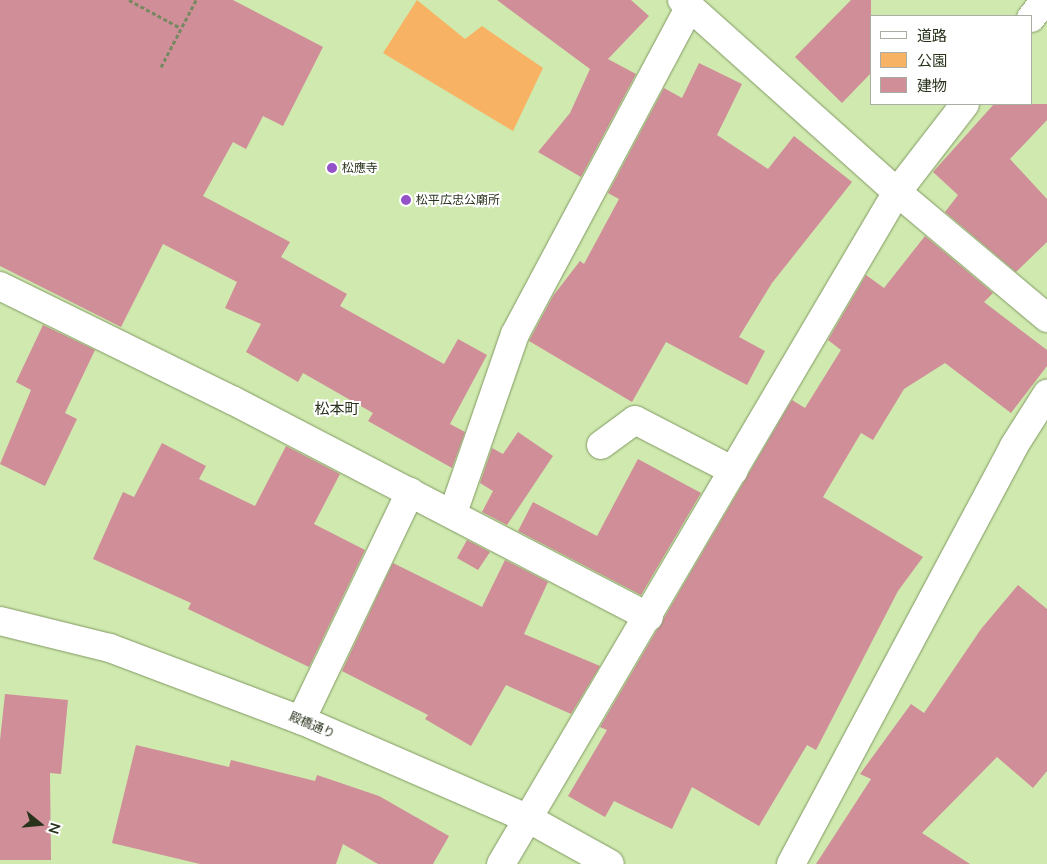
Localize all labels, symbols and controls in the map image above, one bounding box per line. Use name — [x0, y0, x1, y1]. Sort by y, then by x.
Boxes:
legend — [870, 15, 1032, 105]
text: 道路 — [917, 26, 947, 44]
text: 公園 — [917, 51, 947, 69]
text: 建物 — [917, 76, 947, 94]
place label: 松應寺 — [342, 161, 378, 175]
marker: 松應寺 — [326, 162, 338, 174]
place label: 松平広忠公廟所 — [416, 193, 500, 207]
marker: 松平広忠公廟所 — [400, 194, 412, 206]
district label: 松本町 — [315, 400, 359, 418]
street label: 殿橋通り — [287, 709, 337, 741]
north arrow — [15, 799, 65, 849]
text: N — [45, 821, 65, 836]

